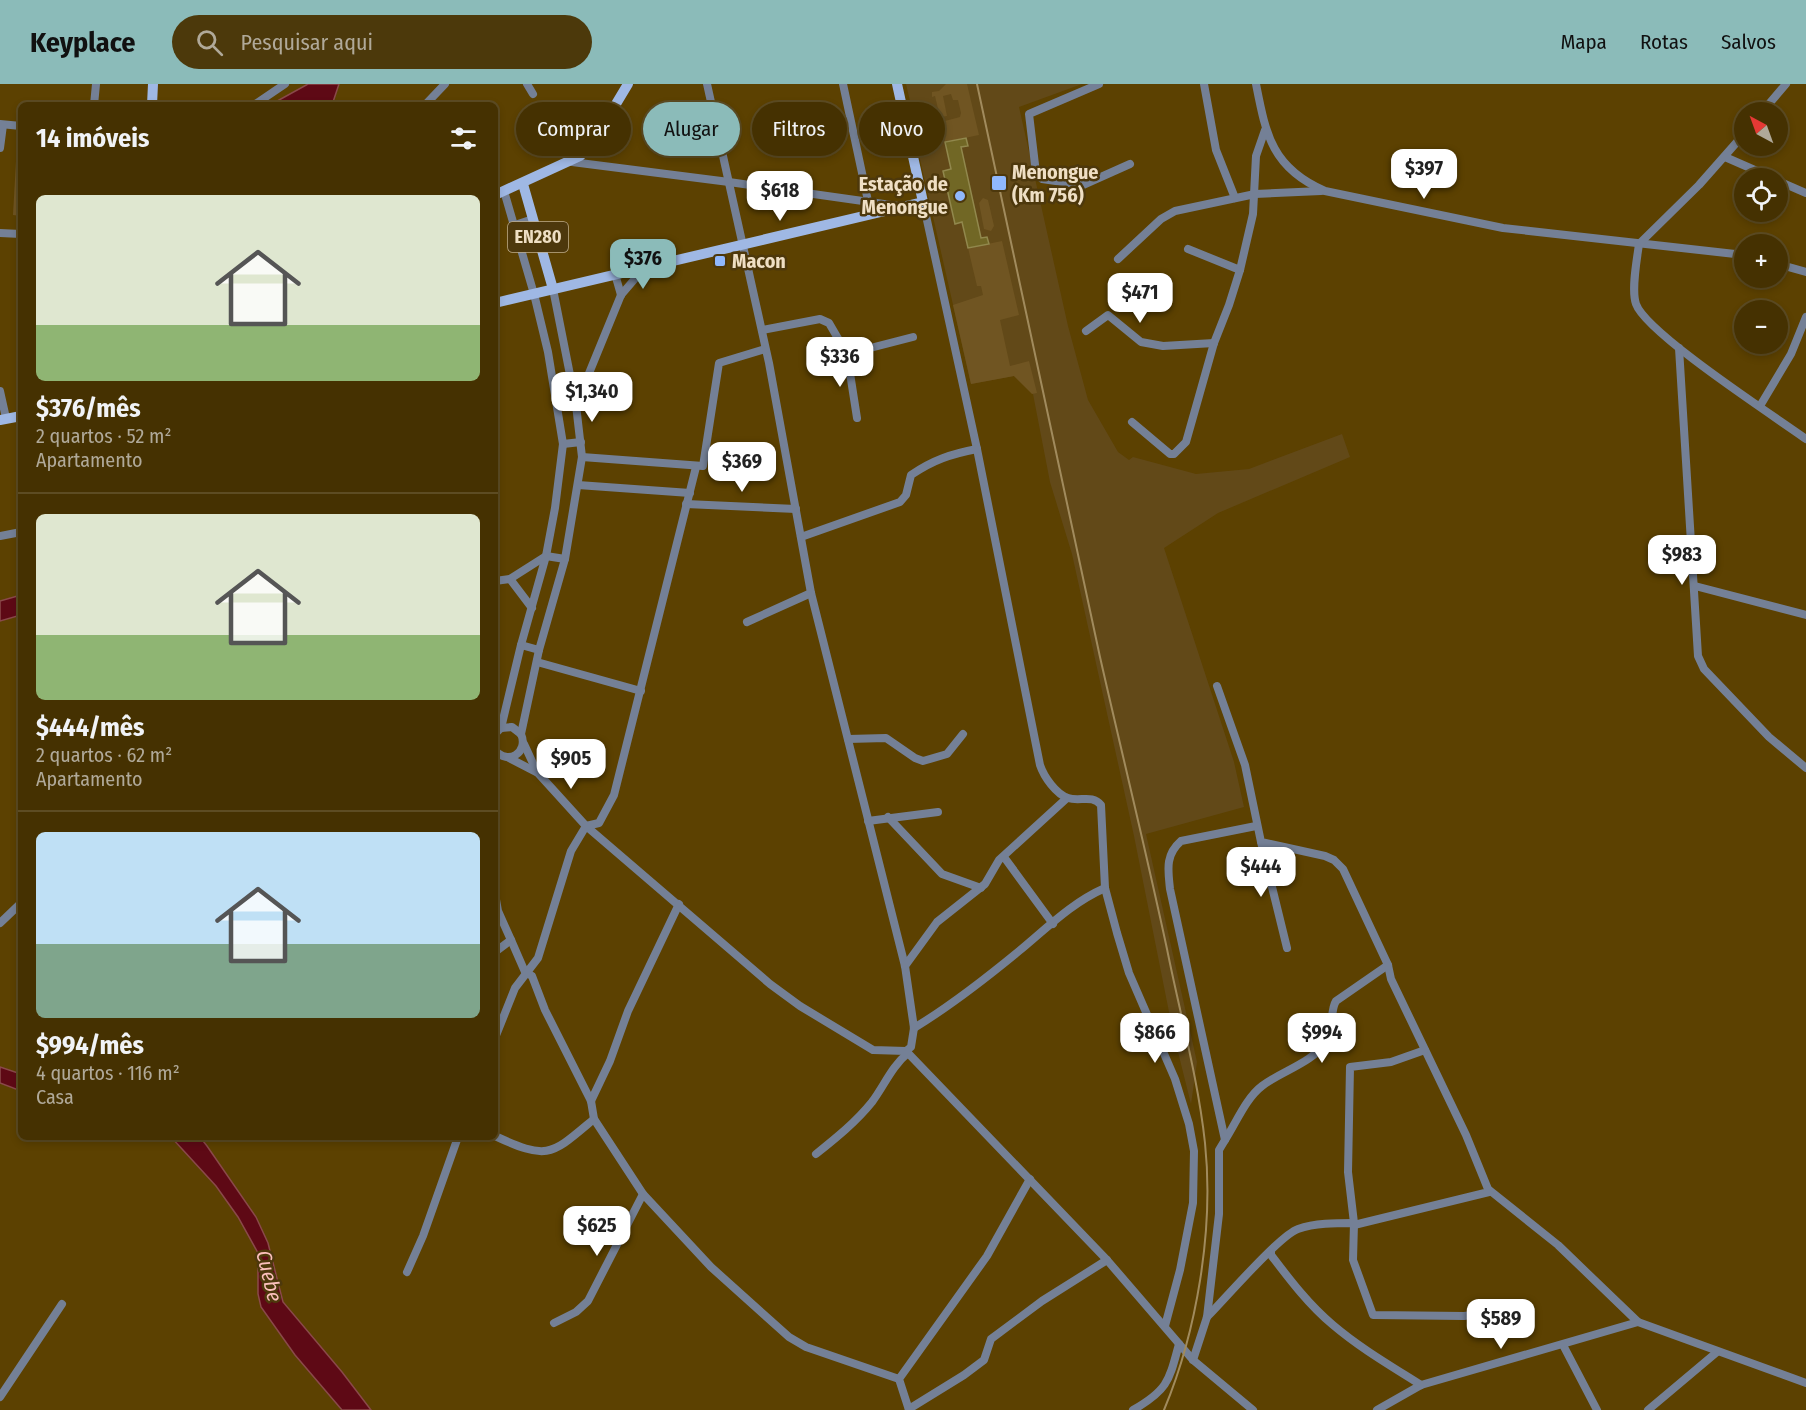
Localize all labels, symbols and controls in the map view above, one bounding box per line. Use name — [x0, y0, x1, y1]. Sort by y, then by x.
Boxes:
search box — [172, 15, 592, 69]
text: Keyplace — [30, 26, 136, 59]
icon: search — [193, 26, 226, 59]
text: Pesquisar aqui — [241, 29, 373, 56]
text: Mapa — [1560, 29, 1607, 55]
text: Rotas — [1640, 29, 1688, 55]
text: Salvos — [1721, 29, 1776, 55]
chip: Comprar — [516, 102, 631, 156]
chip: Alugar — [643, 102, 740, 156]
chip: Filtros — [752, 102, 847, 156]
chip: Novo — [859, 102, 945, 156]
north arrow — [1734, 102, 1788, 156]
map controls — [1734, 102, 1788, 354]
icon: filters — [447, 122, 480, 155]
text: 14 imóveis — [36, 123, 149, 154]
pin: $397 — [1388, 149, 1460, 200]
text: $397 — [1405, 156, 1443, 180]
place label: Menongue (Km 756) — [1012, 160, 1098, 207]
button: locate — [1734, 168, 1788, 222]
pin: $618 — [744, 171, 816, 222]
place label: Estação de Menongue — [859, 172, 948, 219]
marker: Menongue (Km 756) — [990, 174, 1008, 192]
text: $618 — [761, 178, 799, 202]
marker: Estação de Menongue — [953, 189, 967, 203]
road number: EN280 — [508, 222, 568, 252]
icon: home — [204, 234, 312, 342]
button: + — [1734, 234, 1788, 288]
pin: $376 — [607, 239, 679, 290]
text: $376 — [624, 246, 662, 270]
place label: Macon — [732, 249, 786, 273]
marker: Macon — [713, 254, 727, 268]
pin: $471 — [1104, 273, 1176, 324]
text: $471 — [1122, 280, 1158, 304]
button: − — [1734, 300, 1788, 354]
pin: $336 — [804, 337, 876, 388]
text: $336 — [820, 344, 860, 368]
pin: $1,340 — [543, 372, 641, 423]
text: $1,340 — [565, 379, 619, 403]
text: $376/mês — [36, 393, 141, 424]
text: 2 quartos · 52 m² — [36, 424, 171, 448]
pin: $369 — [706, 442, 778, 493]
text: Apartamento — [36, 448, 143, 472]
text: $369 — [722, 449, 762, 473]
pin: $983 — [1646, 535, 1718, 586]
text: $983 — [1662, 542, 1702, 566]
icon: home — [204, 553, 312, 661]
text: $444/mês — [36, 712, 144, 743]
pin: $905 — [535, 739, 607, 790]
text: 2 quartos · 62 m² — [36, 743, 172, 767]
text: $905 — [551, 746, 591, 770]
text: Apartamento — [36, 767, 143, 791]
pin: $444 — [1225, 847, 1297, 898]
text: $444 — [1241, 854, 1281, 878]
icon: home — [204, 871, 312, 979]
pin: $866 — [1119, 1013, 1191, 1064]
pin: $994 — [1286, 1013, 1358, 1064]
text: $866 — [1134, 1020, 1176, 1044]
text: $994 — [1302, 1020, 1342, 1044]
text: $994/mês — [36, 1030, 144, 1061]
text: 4 quartos · 116 m² — [36, 1061, 180, 1085]
text: Casa — [36, 1085, 74, 1109]
pin: $625 — [561, 1206, 633, 1257]
text: $625 — [577, 1213, 617, 1237]
water label: Cuebe — [250, 1248, 288, 1304]
pin: $589 — [1465, 1299, 1537, 1350]
text: $589 — [1481, 1306, 1521, 1330]

